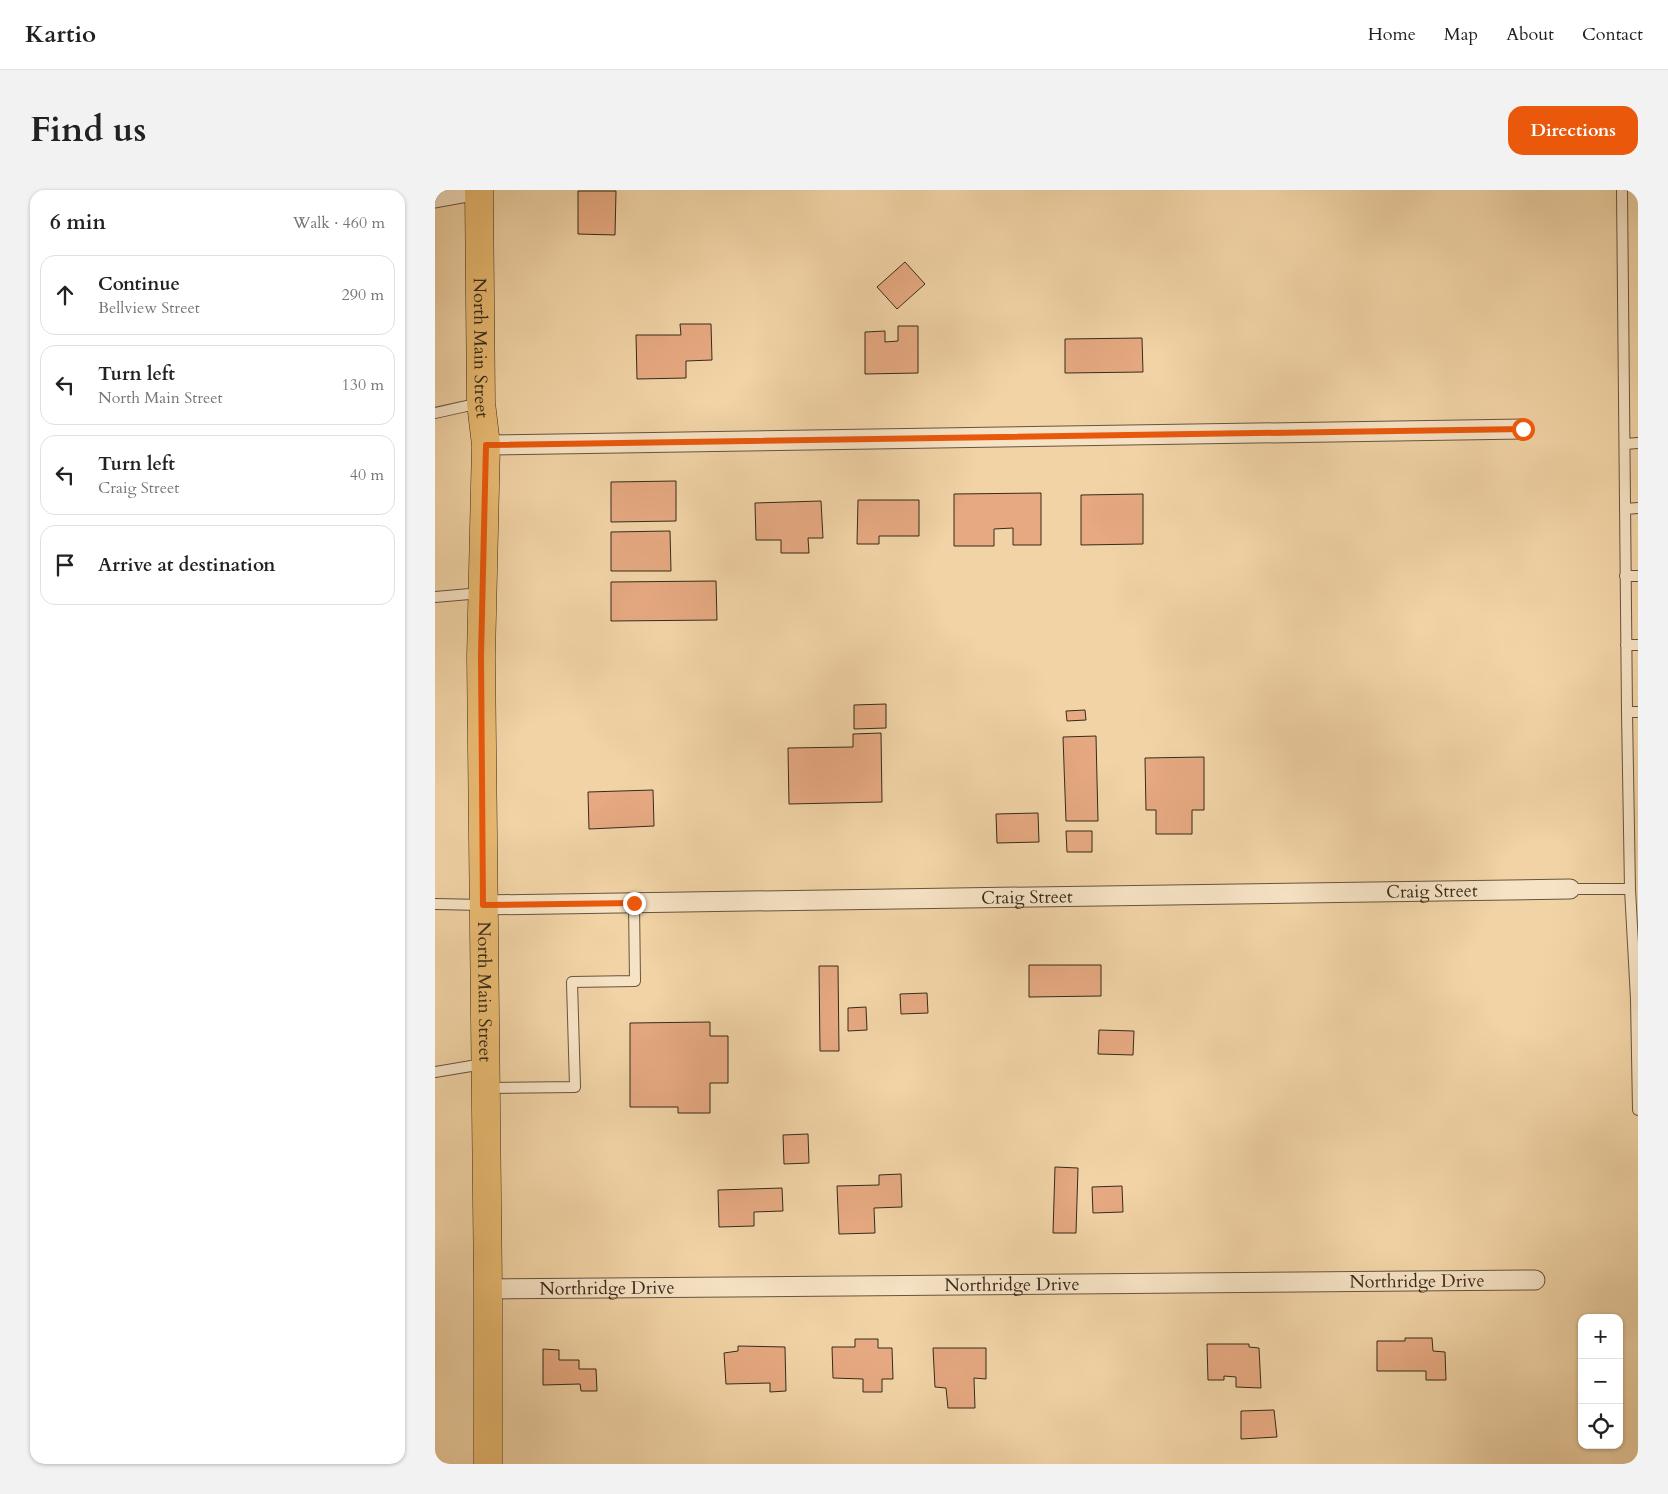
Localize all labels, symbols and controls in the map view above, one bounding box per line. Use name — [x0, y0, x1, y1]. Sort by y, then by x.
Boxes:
text: Kartio — [25, 18, 96, 51]
text: Home — [1368, 22, 1416, 47]
text: Map — [1444, 22, 1478, 47]
text: About — [1506, 22, 1554, 47]
text: Contact — [1582, 22, 1643, 47]
text: Find us — [30, 106, 146, 154]
button: Directions — [1508, 106, 1638, 155]
text: 6 min — [50, 208, 106, 237]
text: Walk · 460 m — [293, 212, 385, 234]
text: Continue — [98, 271, 180, 297]
street label: North Main Street — [467, 278, 495, 420]
icon: ahead — [51, 281, 79, 309]
text: 290 m — [342, 284, 384, 306]
text: Bellview Street — [98, 297, 200, 319]
text: Turn left — [98, 361, 175, 387]
icon: left — [51, 371, 79, 399]
text: 130 m — [342, 374, 384, 396]
text: North Main Street — [98, 387, 223, 409]
route start — [1512, 418, 1535, 441]
text: Turn left — [98, 451, 175, 477]
icon: left — [51, 461, 79, 489]
text: 40 m — [350, 464, 384, 486]
text: Craig Street — [98, 477, 179, 499]
icon: arrive — [51, 551, 79, 579]
text: Arrive at destination — [98, 552, 275, 578]
street label: Craig Street — [1386, 878, 1478, 904]
street label: Craig Street — [981, 884, 1073, 910]
route end — [623, 892, 646, 915]
street label: North Main Street — [471, 921, 498, 1062]
street label: Northridge Drive — [1349, 1268, 1485, 1294]
street label: Northridge Drive — [944, 1271, 1080, 1298]
street label: Northridge Drive — [539, 1275, 675, 1301]
map controls — [1578, 1314, 1623, 1449]
button: + — [1578, 1314, 1623, 1359]
button: − — [1578, 1359, 1623, 1404]
button: locate — [1578, 1404, 1623, 1449]

